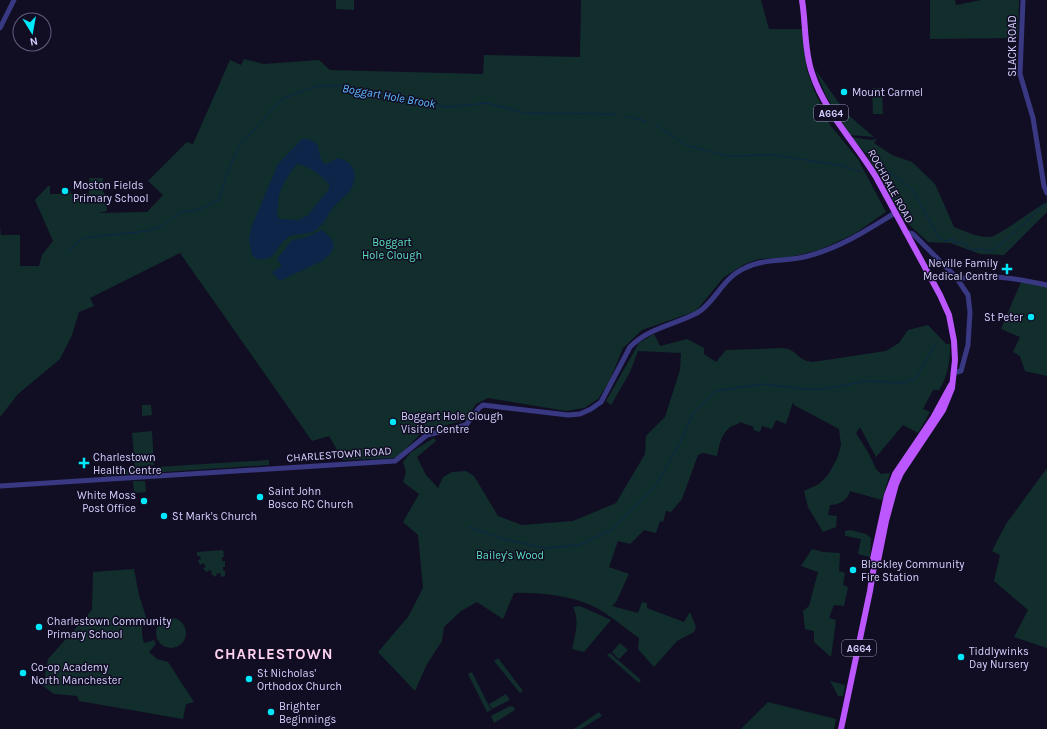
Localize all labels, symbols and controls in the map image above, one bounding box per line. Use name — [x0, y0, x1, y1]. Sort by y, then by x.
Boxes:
north arrow — [12, 12, 52, 52]
street label: SLACK ROAD — [1006, 15, 1019, 77]
text: N — [29, 34, 39, 48]
water label: Boggart Hole Brook — [341, 81, 438, 111]
place label: Mount Carmel — [852, 86, 923, 99]
marker: Mount Carmel — [839, 87, 849, 97]
road number: A664 — [814, 105, 848, 121]
street label: ROCHDALE ROAD — [865, 147, 916, 226]
place label: Moston Fields Primary School — [73, 179, 148, 205]
marker: Moston Fields Primary School — [60, 186, 70, 196]
park label: Boggart Hole Clough — [362, 236, 422, 262]
place label: Neville Family Medical Centre — [923, 257, 998, 283]
marker: Neville Family Medical Centre — [1001, 263, 1013, 275]
place label: St Peter — [984, 311, 1023, 324]
marker: St Peter — [1026, 312, 1036, 322]
place label: Boggart Hole Clough Visitor Centre — [401, 410, 503, 436]
marker: Boggart Hole Clough Visitor Centre — [388, 417, 398, 427]
street label: CHARLESTOWN ROAD — [286, 444, 392, 465]
place label: Charlestown Health Centre — [93, 451, 162, 477]
marker: Charlestown Health Centre — [78, 457, 90, 469]
place label: Saint John Bosco RC Church — [268, 485, 353, 511]
place label: White Moss Post Office — [77, 489, 136, 515]
marker: Saint John Bosco RC Church — [255, 492, 265, 502]
marker: White Moss Post Office — [139, 496, 149, 506]
place label: St Mark's Church — [172, 510, 257, 523]
marker: St Mark's Church — [159, 511, 169, 521]
park label: Bailey's Wood — [476, 549, 544, 562]
place label: Blackley Community Fire Station — [861, 558, 964, 584]
marker: Blackley Community Fire Station — [848, 565, 858, 575]
place label: Charlestown Community Primary School — [47, 615, 171, 641]
marker: Charlestown Community Primary School — [34, 622, 44, 632]
road number: A664 — [842, 640, 876, 656]
district label: CHARLESTOWN — [214, 645, 334, 663]
place label: Tiddlywinks Day Nursery — [969, 645, 1029, 671]
marker: Tiddlywinks Day Nursery — [956, 652, 966, 662]
place label: Co-op Academy North Manchester — [31, 661, 121, 687]
place label: St Nicholas' Orthodox Church — [257, 667, 342, 693]
marker: Co-op Academy North Manchester — [18, 668, 28, 678]
marker: St Nicholas' Orthodox Church — [244, 674, 254, 684]
place label: Brighter Beginnings — [279, 700, 336, 726]
marker: Brighter Beginnings — [266, 707, 276, 717]

